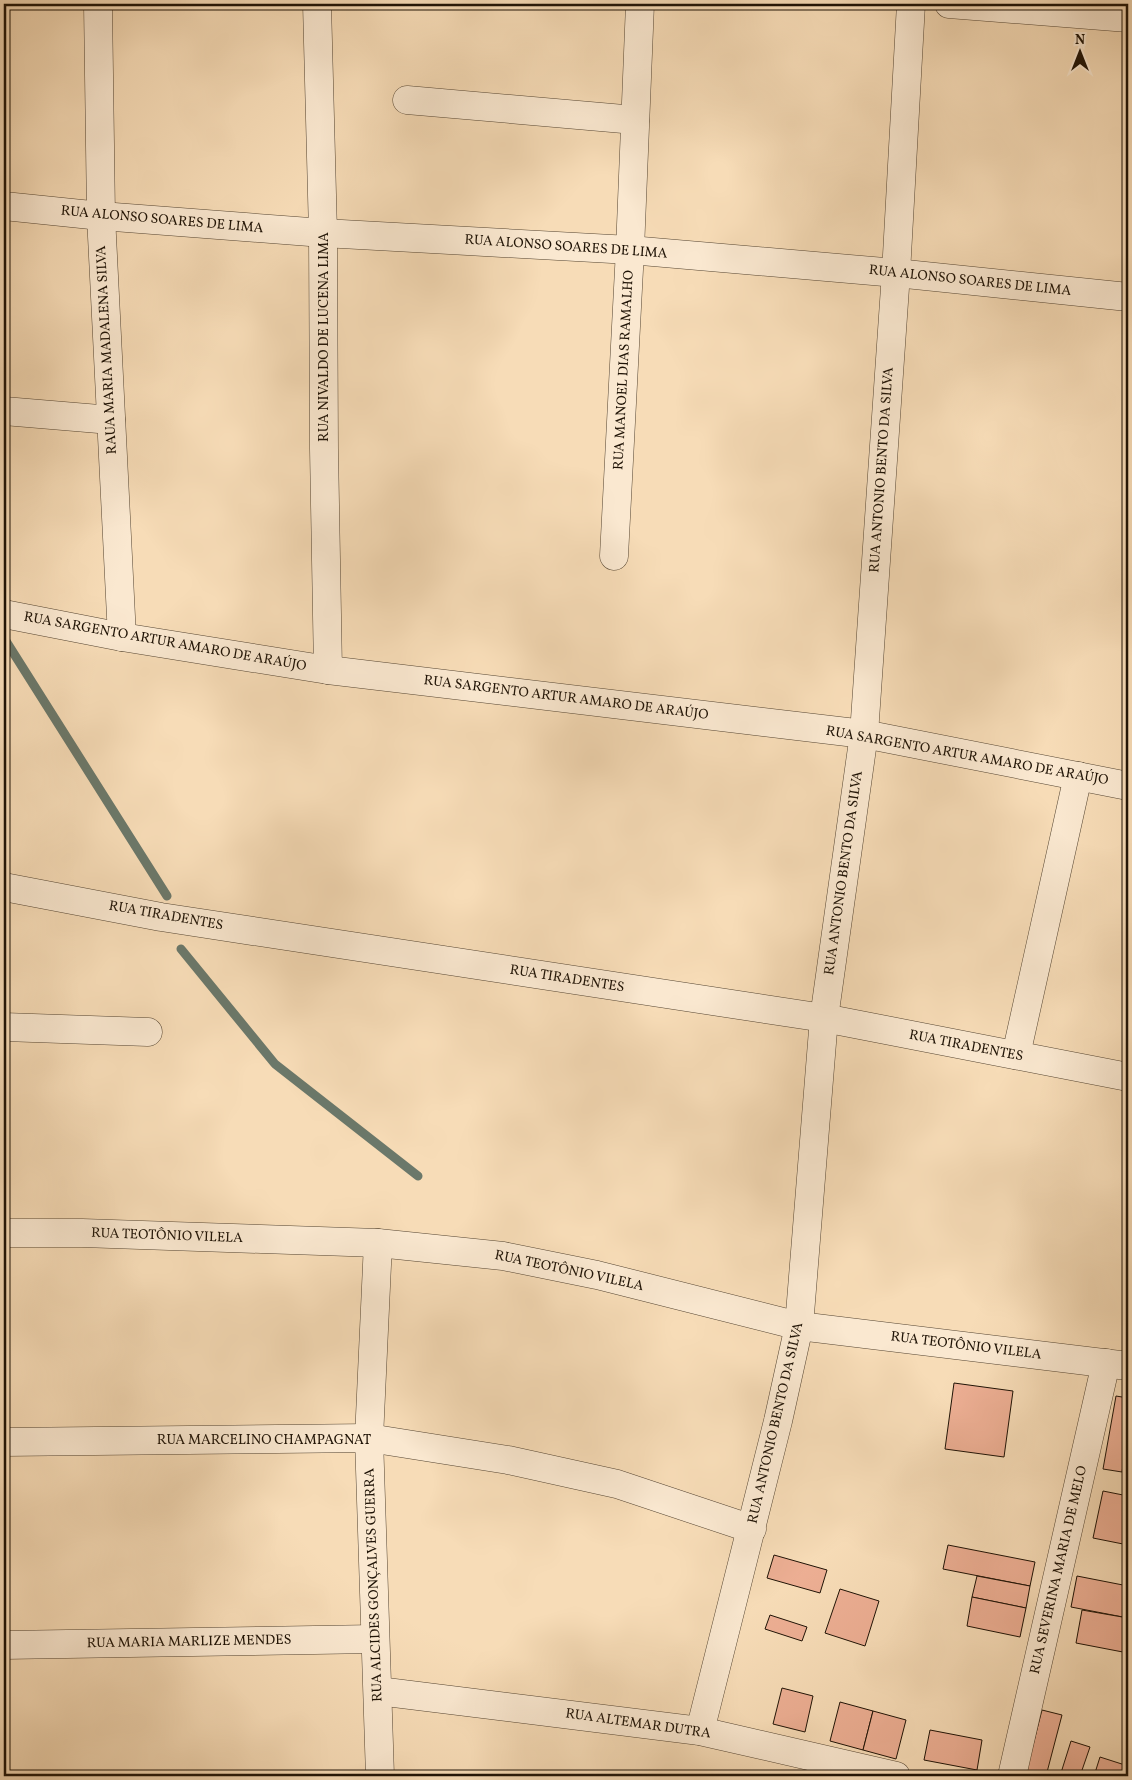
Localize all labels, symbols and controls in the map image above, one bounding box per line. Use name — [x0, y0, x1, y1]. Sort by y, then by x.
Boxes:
north arrow — [1054, 28, 1104, 78]
text: N — [1075, 31, 1085, 50]
street label: RUA ALONSO SOARES DE LIMA — [60, 202, 264, 238]
street label: RUA ALONSO SOARES DE LIMA — [464, 230, 668, 264]
street label: RUA NIVALDO DE LUCENA LIMA — [315, 232, 334, 442]
street label: RAUA MARIA MADALENA SILVA — [92, 245, 122, 455]
street label: RUA ALONSO SOARES DE LIMA — [868, 261, 1072, 301]
street label: RUA MANOEL DIAS RAMALHO — [609, 270, 639, 470]
street label: RUA ANTONIO BENTO DA SILVA — [865, 366, 899, 573]
street label: RUA SARGENTO ARTUR AMARO DE ARAÚJO — [22, 607, 308, 676]
street label: RUA SARGENTO ARTUR AMARO DE ARAÚJO — [423, 670, 710, 725]
street label: RUA SARGENTO ARTUR AMARO DE ARAÚJO — [824, 721, 1110, 790]
street label: RUA ANTONIO BENTO DA SILVA — [820, 769, 868, 976]
street label: RUA TIRADENTES — [107, 897, 225, 935]
street label: RUA TIRADENTES — [508, 961, 626, 997]
street label: RUA TIRADENTES — [907, 1026, 1025, 1066]
street label: RUA TEOTÔNIO VILELA — [91, 1224, 243, 1248]
street label: RUA TEOTÔNIO VILELA — [493, 1246, 645, 1296]
street label: RUA ANTONIO BENTO DA SILVA — [744, 1320, 808, 1526]
street label: RUA TEOTÔNIO VILELA — [889, 1327, 1043, 1365]
street label: RUA MARCELINO CHAMPAGNAT — [157, 1431, 371, 1450]
street label: RUA SEVERINA MARIA DE MELO — [1026, 1464, 1092, 1676]
street label: RUA ALCIDES GONÇALVES GUERRA — [360, 1468, 388, 1702]
street label: RUA MARIA MARLIZE MENDES — [86, 1631, 292, 1653]
street label: RUA ALTEMAR DUTRA — [564, 1704, 712, 1744]

